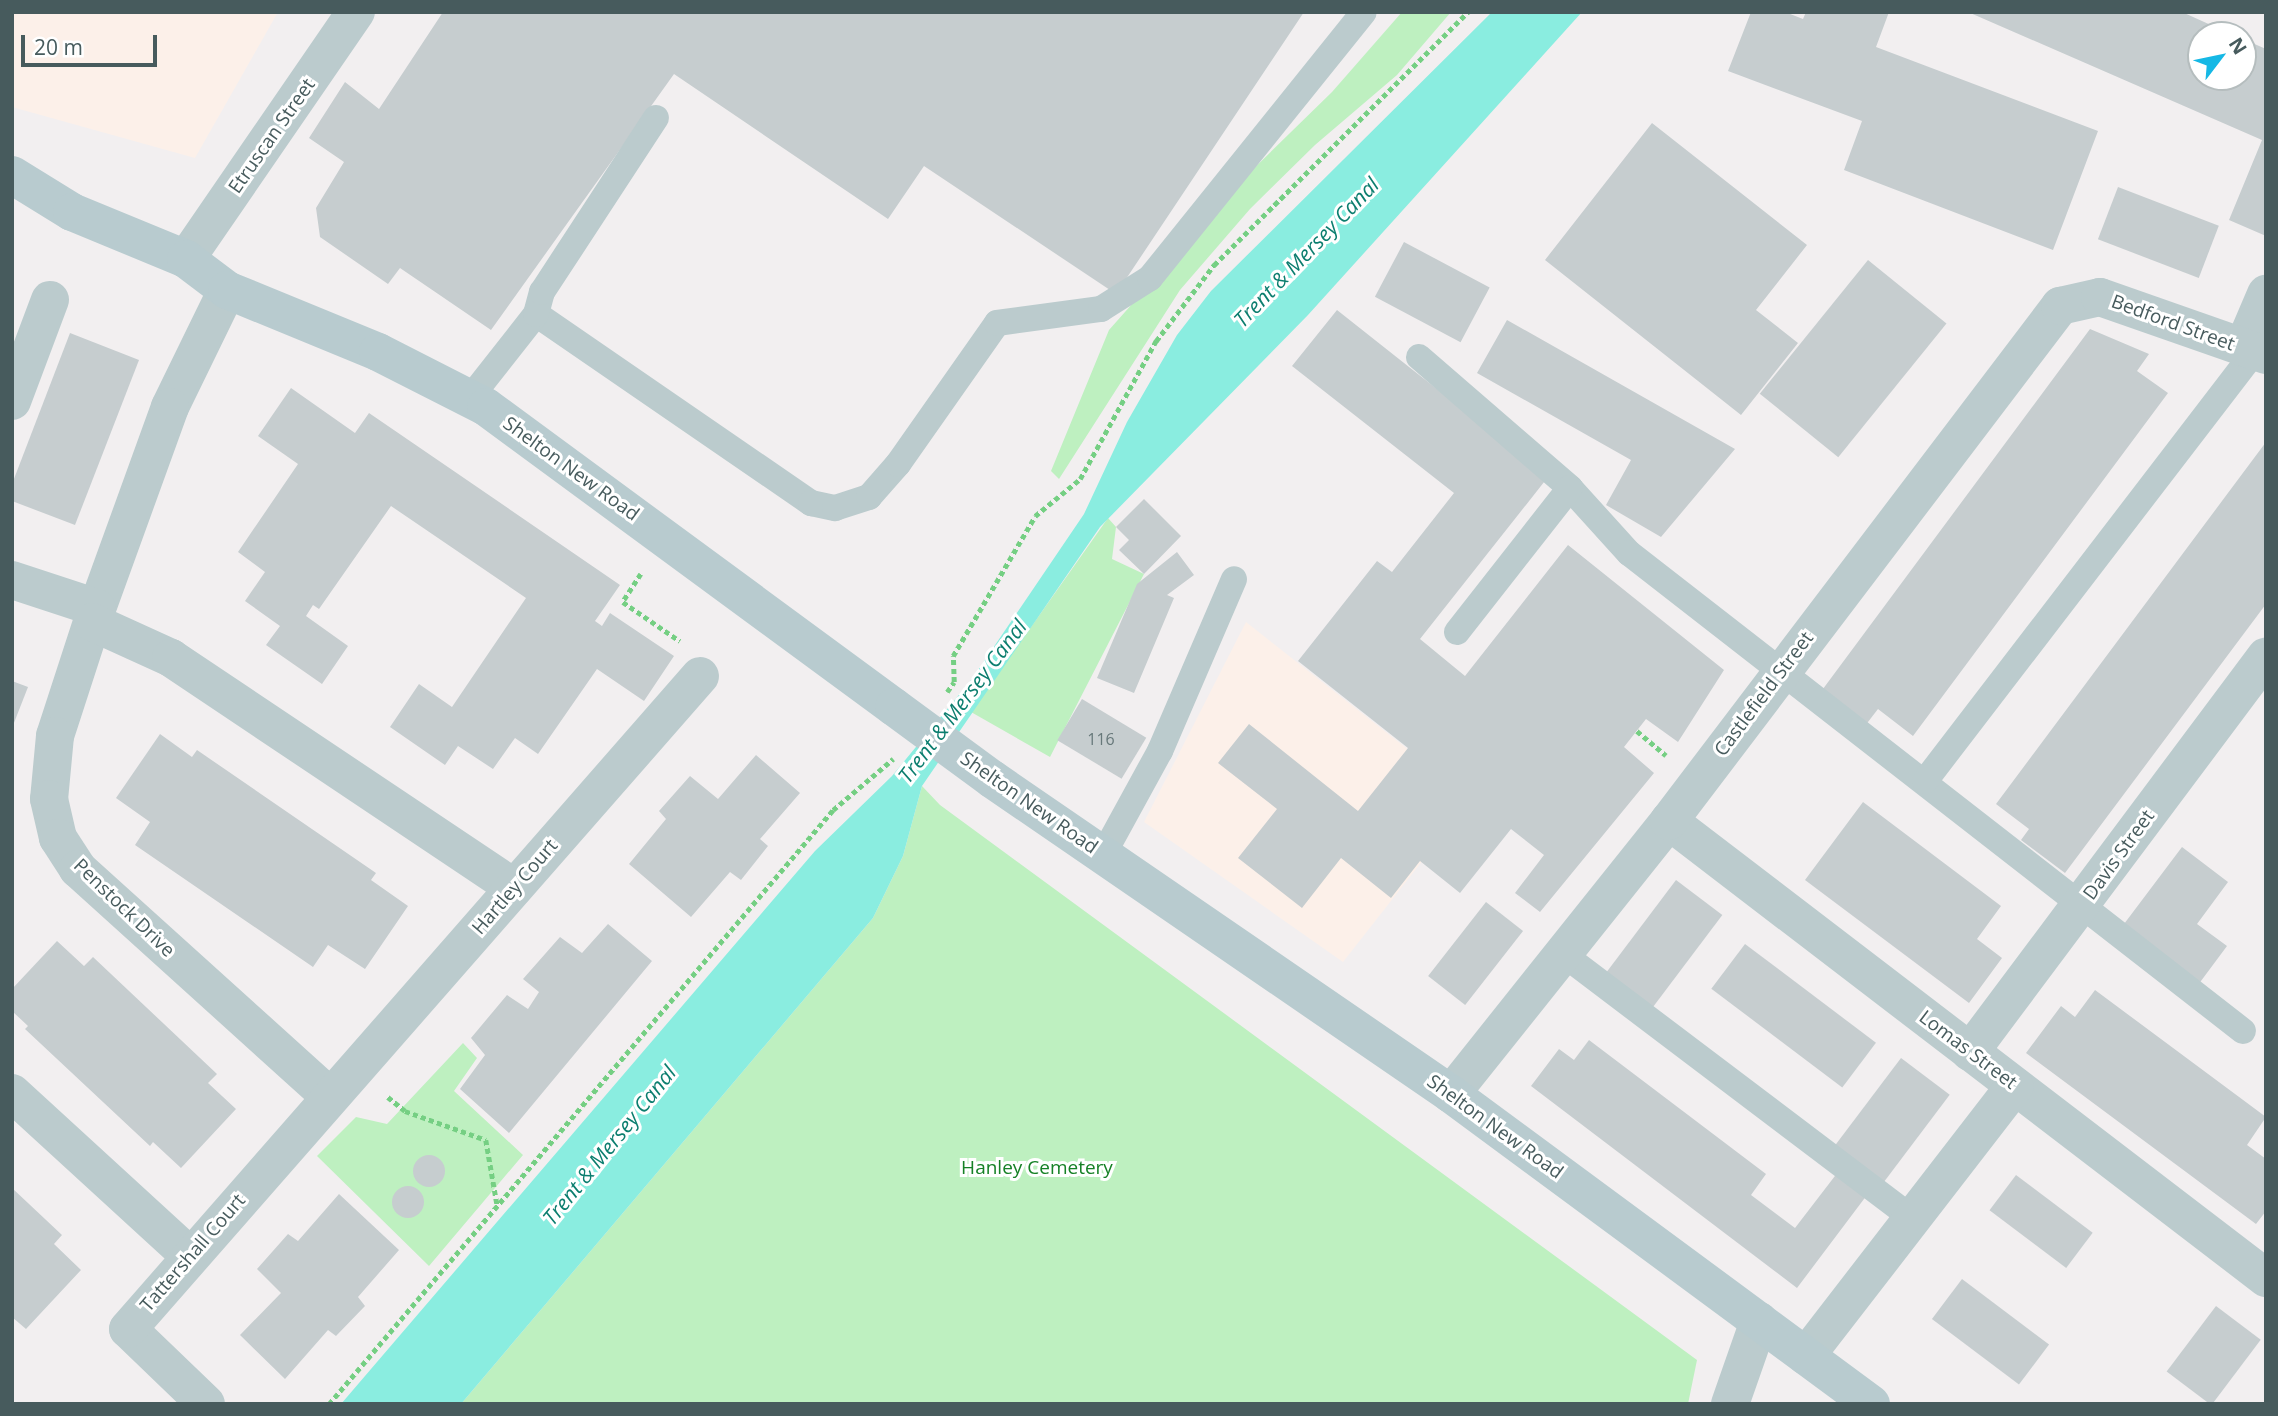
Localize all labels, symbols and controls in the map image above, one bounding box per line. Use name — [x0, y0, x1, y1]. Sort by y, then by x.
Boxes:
scale bar — [24, 21, 161, 65]
north arrow — [2187, 21, 2257, 91]
text: N — [2223, 32, 2253, 59]
text: 20 m — [34, 33, 83, 61]
street label: Etruscan Street — [224, 74, 320, 198]
water label: Trent & Mersey Canal — [1228, 172, 1384, 332]
street label: Bedford Street — [2108, 290, 2238, 356]
street label: Shelton New Road — [499, 412, 643, 526]
water label: Trent & Mersey Canal — [892, 614, 1032, 788]
street label: Castlefield Street — [1710, 627, 1818, 761]
house number: 116 — [1087, 729, 1115, 749]
street label: Shelton New Road — [956, 747, 1102, 859]
street label: Davis Street — [2079, 806, 2159, 904]
street label: Hartley Court — [467, 835, 563, 939]
street label: Penstock Drive — [69, 854, 179, 962]
street label: Lomas Street — [1915, 1006, 2021, 1094]
water label: Trent & Mersey Canal — [537, 1060, 681, 1230]
street label: Shelton New Road — [1423, 1070, 1567, 1184]
park label: Hanley Cemetery — [961, 1157, 1113, 1179]
street label: Tattershall Court — [136, 1190, 250, 1316]

